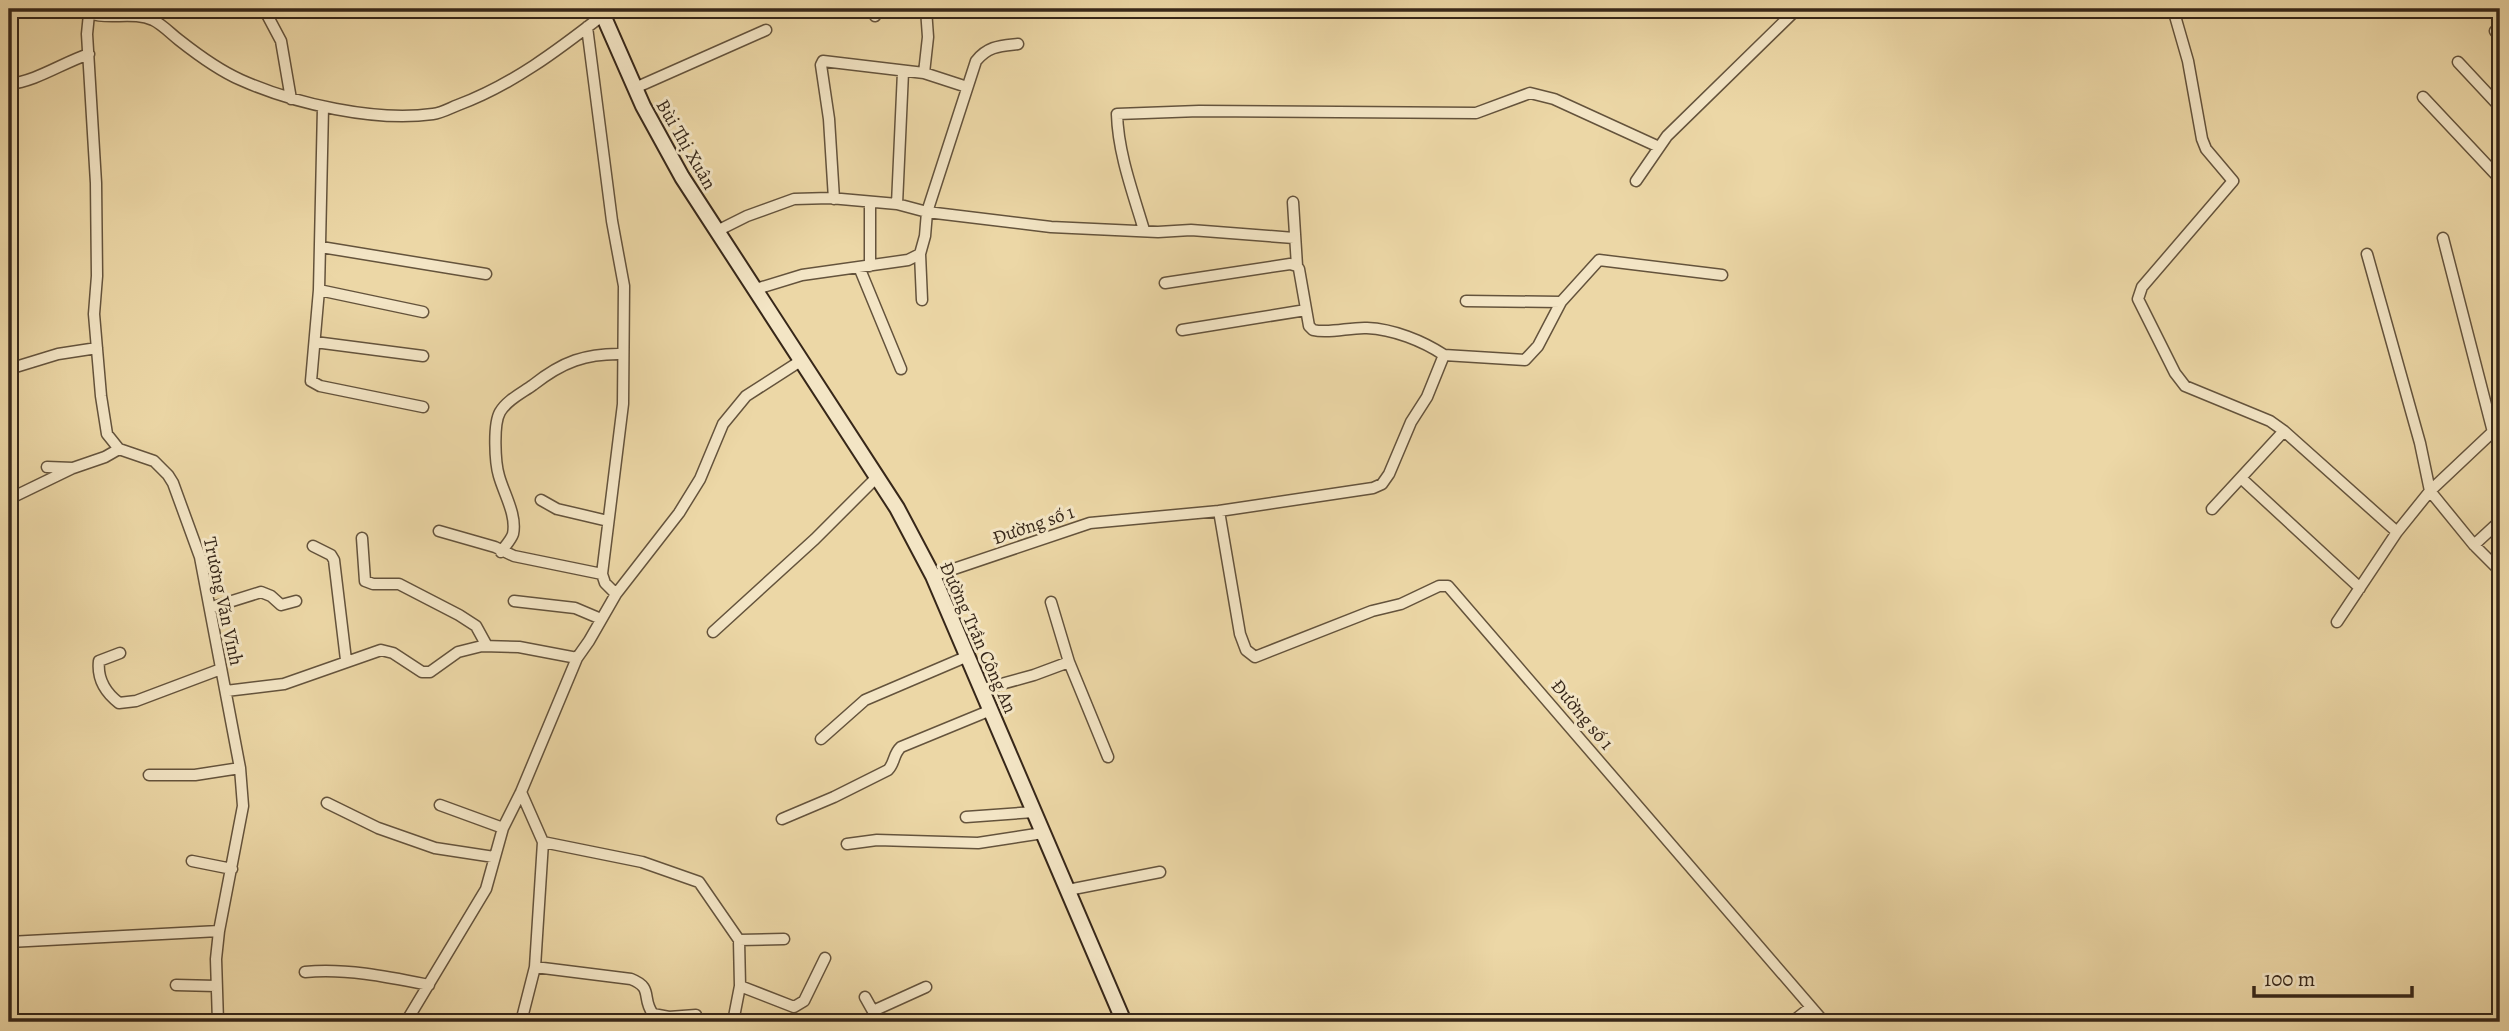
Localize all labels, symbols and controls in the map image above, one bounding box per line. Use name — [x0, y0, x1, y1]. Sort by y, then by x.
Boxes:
street label: Bùi Thị Xuân — [650, 95, 722, 194]
street label: Đường số 1 — [989, 499, 1078, 551]
street label: Trương Văn Vĩnh — [197, 534, 249, 668]
street label: Đường Trần Công An — [933, 558, 1023, 717]
street label: Đường số 1 — [1545, 674, 1620, 756]
scale bar — [2254, 954, 2411, 998]
text: 100 m — [2264, 965, 2315, 993]

